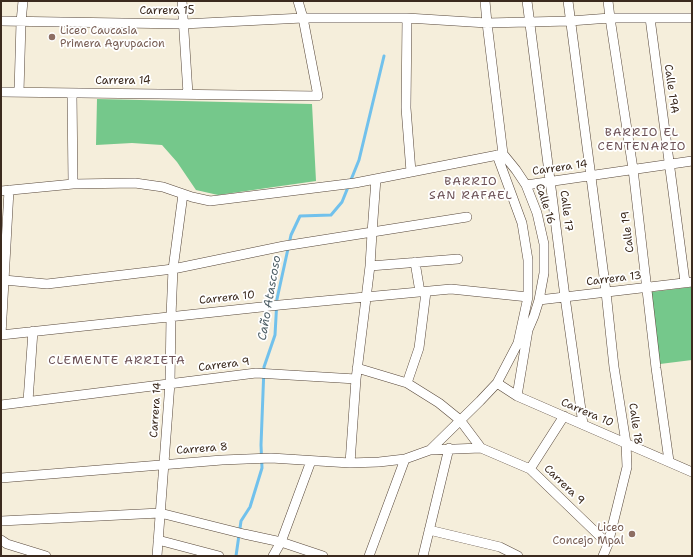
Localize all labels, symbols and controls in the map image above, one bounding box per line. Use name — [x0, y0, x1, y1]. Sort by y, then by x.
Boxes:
street label: Carrera 15 — [140, 4, 194, 18]
place label: Liceo Caucasia Primera Agrupacion — [60, 24, 165, 50]
marker: Liceo Caucasia Primera Agrupacion — [47, 32, 57, 42]
street label: Calle 19A — [661, 63, 681, 115]
street label: Carrera 14 — [95, 74, 151, 88]
district label: BARRIO EL CENTENARIO — [598, 126, 686, 154]
street label: Carrera 14 — [532, 158, 588, 178]
district label: BARRIO SAN RAFAEL — [429, 175, 513, 203]
street label: Calle 16 — [532, 182, 558, 226]
street label: Calle 17 — [557, 190, 575, 232]
street label: Calle 19 — [619, 210, 637, 254]
water label: Caño Atascoso — [255, 254, 285, 342]
street label: Carrera 13 — [586, 269, 642, 289]
street label: Carrera 10 — [199, 289, 255, 307]
district label: CLEMENTE ARRIETA — [48, 354, 186, 368]
street label: Carrera 9 — [198, 355, 250, 375]
street label: Carrera 14 — [147, 382, 165, 438]
street label: Carrera 10 — [559, 396, 615, 430]
street label: Calle 18 — [626, 402, 644, 446]
street label: Carrera 8 — [176, 441, 228, 457]
street label: Carrera 9 — [541, 462, 587, 508]
place label: Liceo Concejo Mpal — [553, 521, 624, 547]
marker: Liceo Concejo Mpal — [627, 529, 637, 539]

